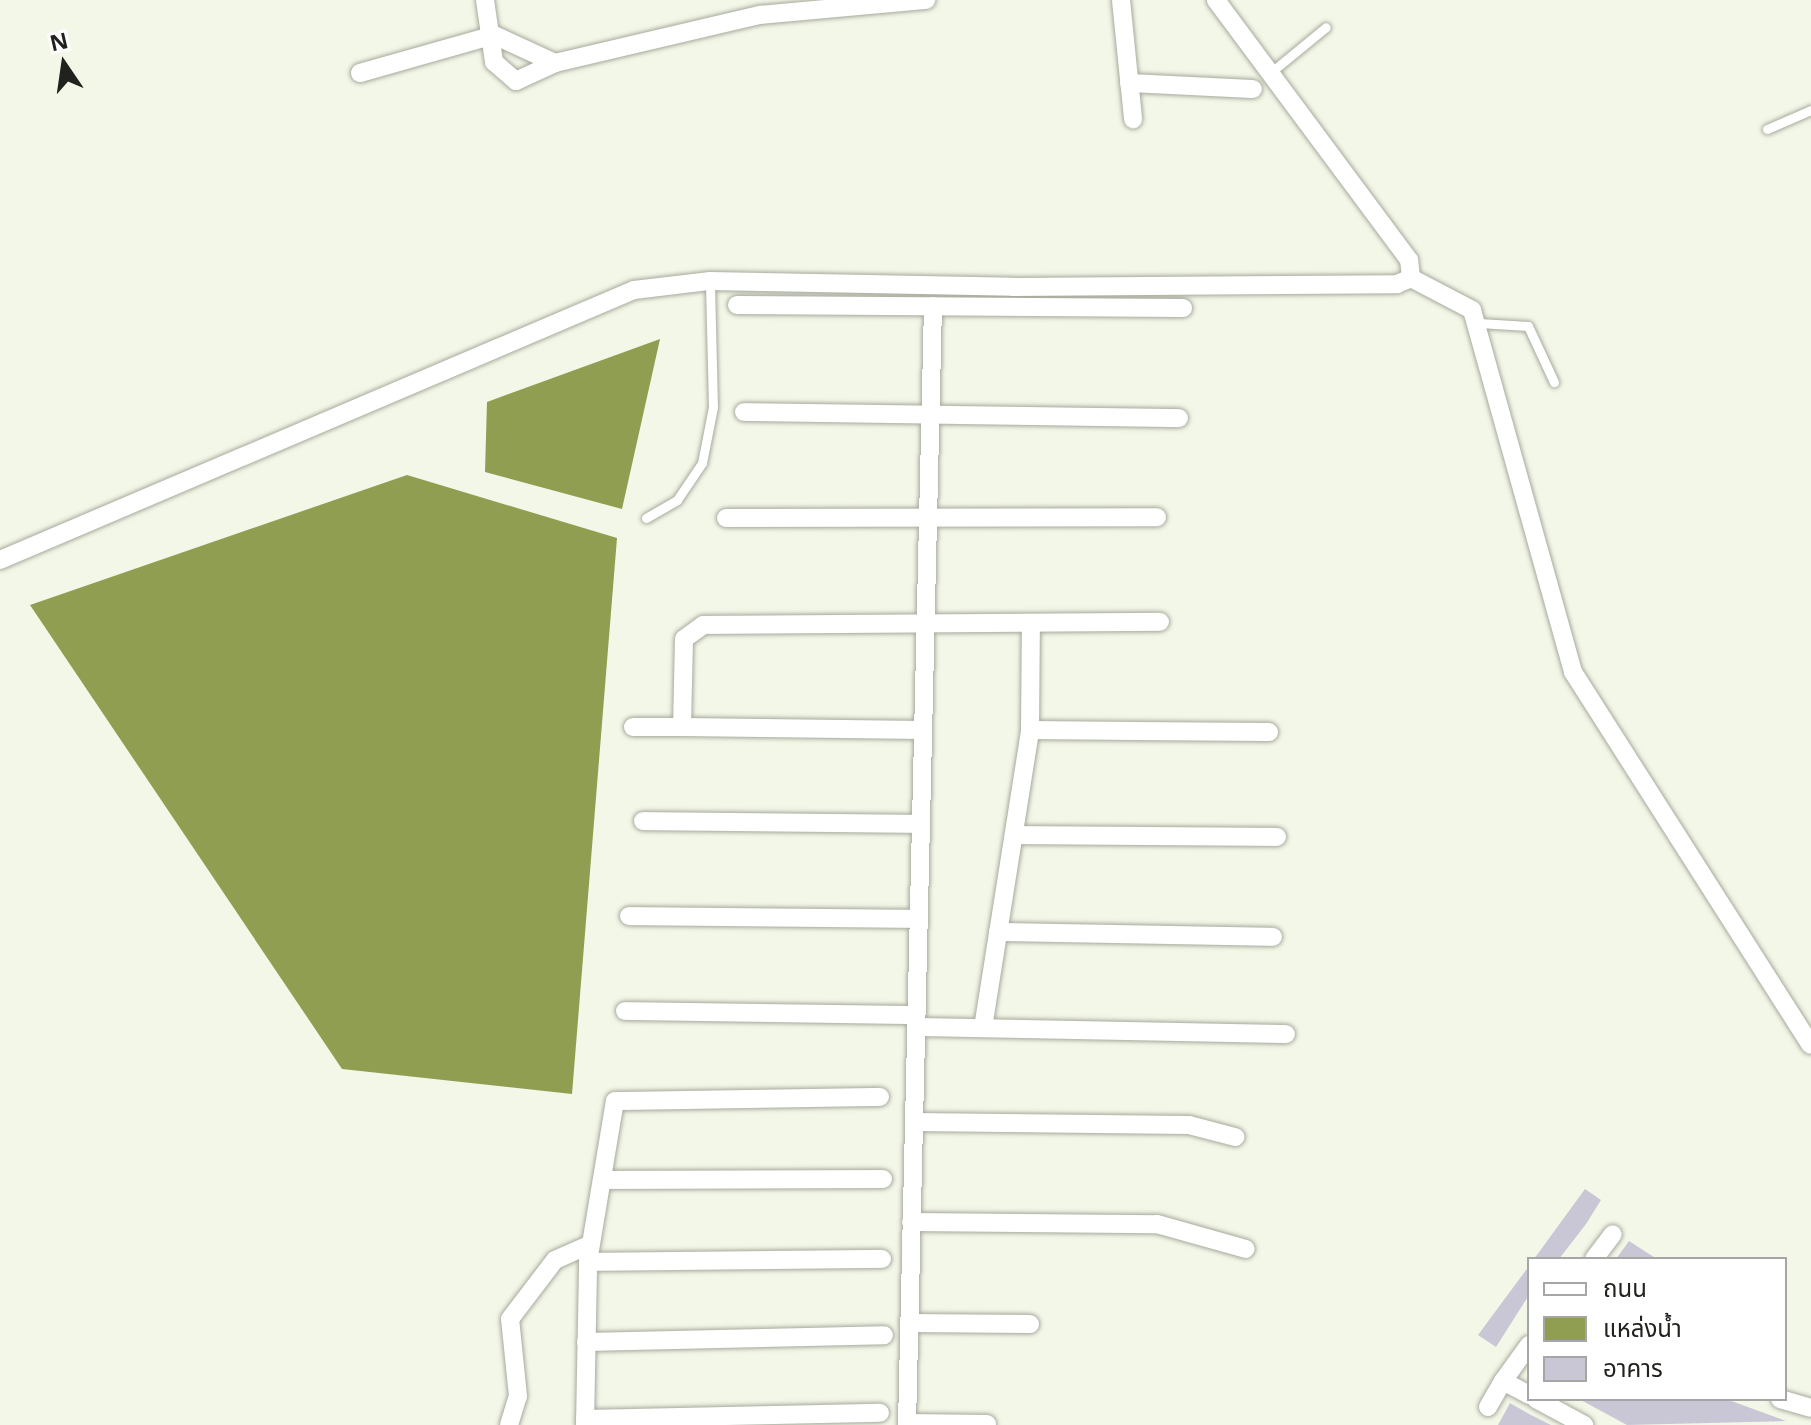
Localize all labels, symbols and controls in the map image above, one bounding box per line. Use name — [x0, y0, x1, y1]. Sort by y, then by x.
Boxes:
north arrow — [24, 24, 104, 104]
text: N — [47, 24, 71, 57]
legend — [1527, 1257, 1787, 1401]
text: ถนน — [1603, 1271, 1647, 1304]
text: แหล่งน้ำ — [1603, 1311, 1682, 1344]
text: อาคาร — [1603, 1351, 1663, 1384]

